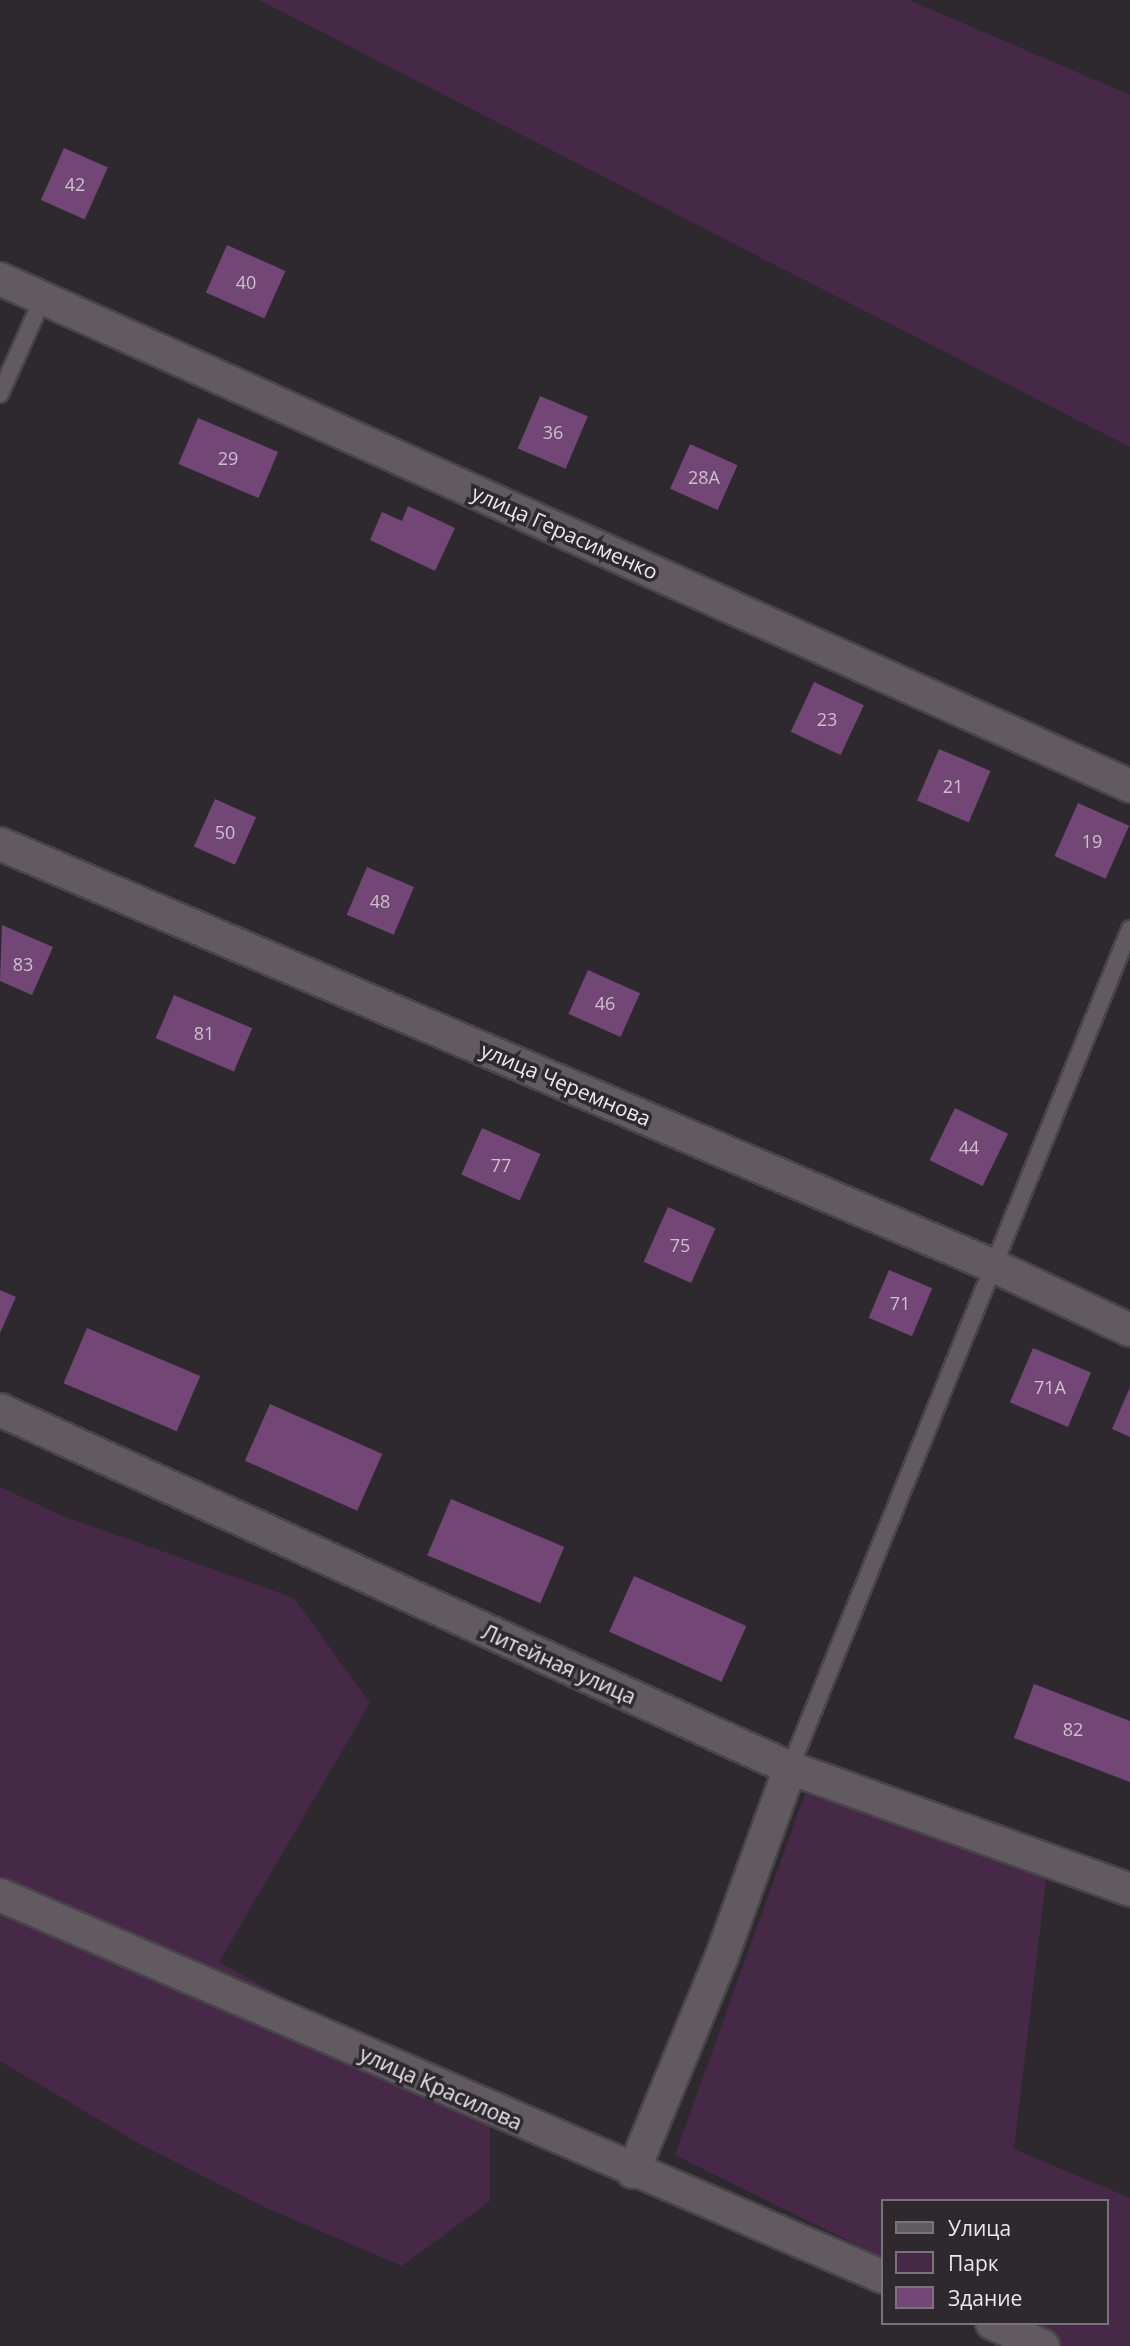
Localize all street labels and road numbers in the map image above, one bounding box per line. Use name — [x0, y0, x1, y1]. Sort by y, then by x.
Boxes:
street label: улица Герасименко — [468, 480, 662, 584]
street label: улица Черемнова — [477, 1037, 655, 1131]
street label: Литейная улица — [478, 1619, 640, 1709]
street label: улица Красилова — [356, 2041, 526, 2135]

